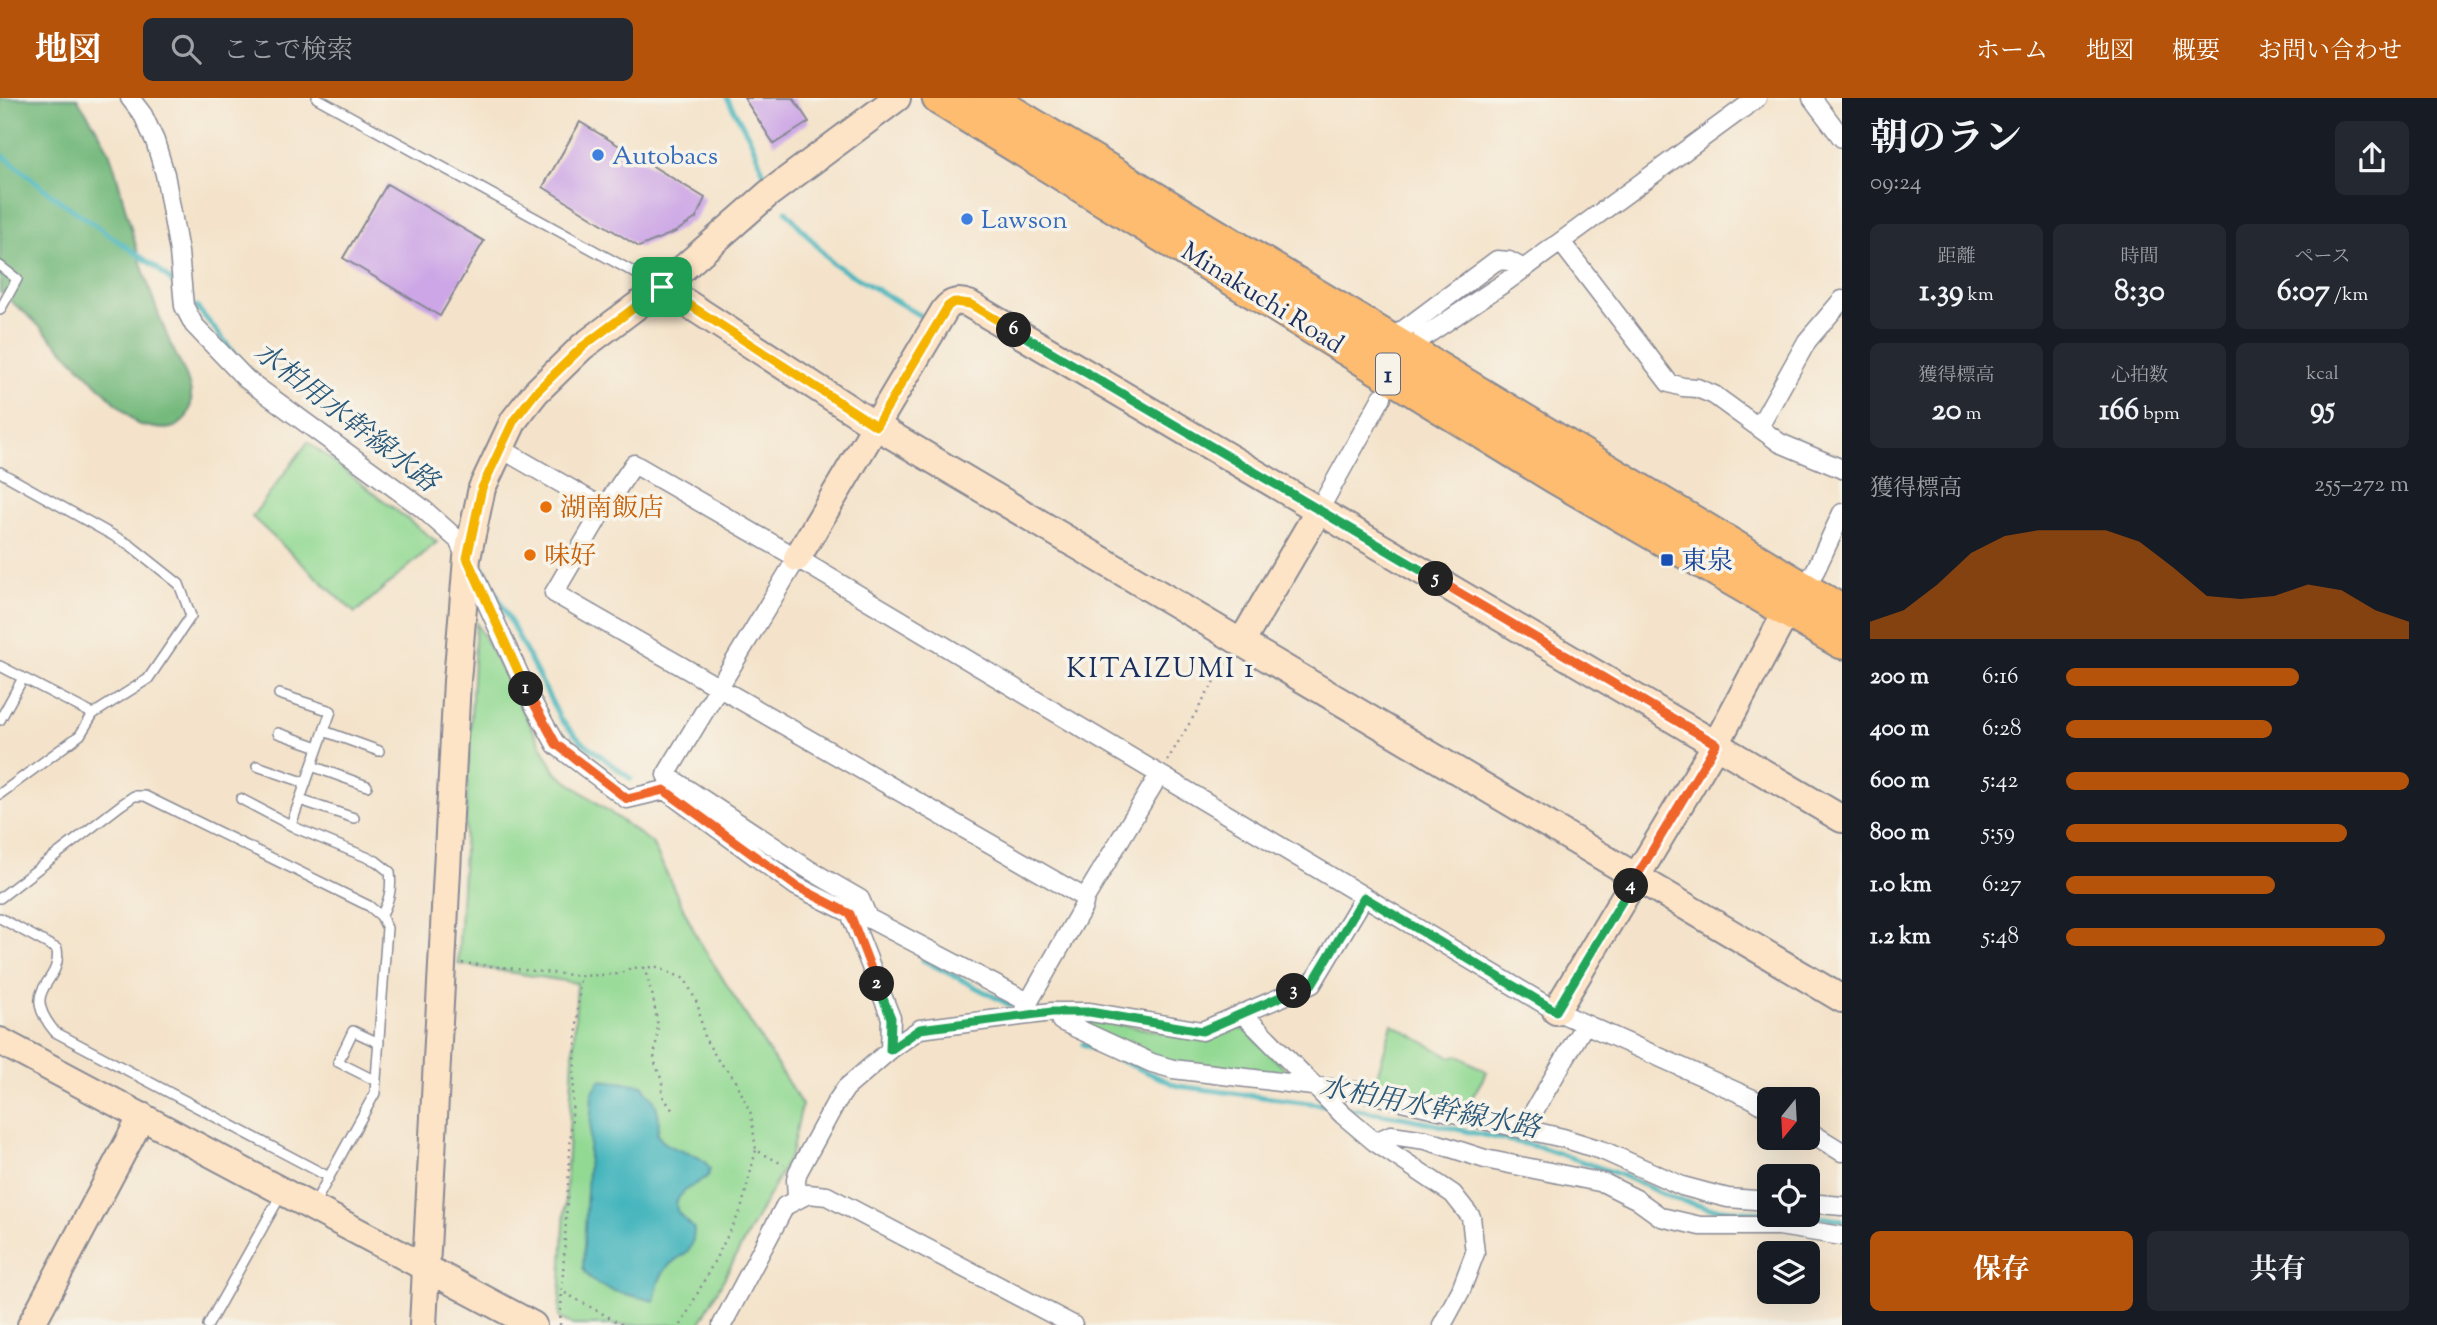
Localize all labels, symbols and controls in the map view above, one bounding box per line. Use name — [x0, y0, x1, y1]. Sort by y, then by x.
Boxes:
search box — [143, 18, 633, 81]
text: 地図 — [35, 28, 101, 76]
icon: search — [167, 30, 205, 68]
text: ここで検索 — [223, 33, 353, 70]
text: ホーム — [1976, 35, 2048, 69]
text: 地図 — [2086, 35, 2134, 69]
text: 概要 — [2172, 35, 2220, 69]
text: お問い合わせ — [2258, 35, 2402, 69]
text: 朝のラン — [1870, 114, 2022, 168]
button: share — [2335, 121, 2409, 195]
place label: Autobacs — [612, 139, 718, 176]
marker: Autobacs — [590, 147, 606, 163]
text: 09:24 — [1870, 167, 1922, 200]
place label: Lawson — [981, 203, 1068, 240]
marker: Lawson — [959, 211, 975, 227]
street label: Minakuchi Road — [1173, 234, 1350, 364]
text: 距離 — [1937, 244, 1976, 271]
text: 時間 — [2120, 244, 2159, 271]
text: ペース — [2294, 244, 2351, 271]
pin — [632, 257, 692, 317]
icon: arrive — [643, 268, 681, 306]
text: 1.39 — [1919, 271, 1964, 314]
text: 8:30 — [2114, 271, 2165, 314]
text: 6:07 — [2277, 271, 2330, 314]
text: km — [1964, 282, 1994, 309]
text: /km — [2330, 282, 2368, 309]
pin: 6 — [996, 313, 1032, 348]
text: 6 — [1009, 316, 1018, 343]
water label: 水柏用水幹線水路 — [245, 334, 447, 504]
road number: 1 — [1376, 354, 1400, 394]
text: kcal — [2306, 361, 2339, 388]
text: 獲得標高 — [1918, 363, 1995, 390]
text: 心拍数 — [2111, 363, 2168, 390]
text: 95 — [2310, 388, 2335, 431]
text: 20 — [1932, 390, 1962, 433]
text: 166 — [2099, 390, 2139, 433]
text: m — [1962, 401, 1981, 428]
text: bpm — [2139, 401, 2180, 428]
text: 255–272 m — [2314, 469, 2409, 502]
text: 獲得標高 — [1870, 473, 1962, 506]
place label: 湖南飯店 — [560, 491, 664, 528]
marker: 湖南飯店 — [538, 499, 554, 515]
place label: 味好 — [544, 539, 596, 576]
place label: 東泉 — [1681, 544, 1733, 581]
marker: 味好 — [522, 547, 538, 563]
marker: 東泉 — [1659, 552, 1675, 568]
pin: 5 — [1418, 561, 1454, 596]
text: 5 — [1432, 565, 1439, 592]
district label: KITAIZUMI 1 — [1066, 650, 1256, 690]
text: 200 m — [1870, 661, 1929, 694]
text: 6:16 — [1982, 661, 2018, 694]
pin: 1 — [508, 672, 544, 706]
text: 1 — [522, 675, 529, 702]
text: 400 m — [1870, 713, 1930, 746]
text: 6:28 — [1982, 713, 2021, 746]
text: 600 m — [1870, 765, 1930, 798]
text: 5:42 — [1982, 765, 2018, 798]
text: 800 m — [1870, 817, 1930, 850]
text: 5:59 — [1982, 817, 2015, 850]
pin: 4 — [1614, 868, 1648, 904]
text: 1.0 km — [1870, 869, 1932, 902]
text: 6:27 — [1982, 869, 2021, 902]
text: 4 — [1626, 872, 1635, 899]
text: 1.2 km — [1870, 921, 1931, 954]
text: 5:48 — [1982, 921, 2019, 954]
pin: 2 — [860, 966, 894, 1001]
text: 2 — [872, 970, 881, 997]
pin: 3 — [1276, 974, 1312, 1008]
text: 3 — [1290, 977, 1297, 1004]
water label: 水柏用水幹線水路 — [1316, 1068, 1545, 1150]
north arrow — [1757, 1087, 1820, 1150]
map controls — [1757, 1087, 1820, 1304]
button: locate — [1757, 1164, 1820, 1227]
button: 保存 — [1870, 1231, 2133, 1311]
button: 共有 — [2147, 1231, 2409, 1311]
button: layers — [1757, 1241, 1820, 1304]

